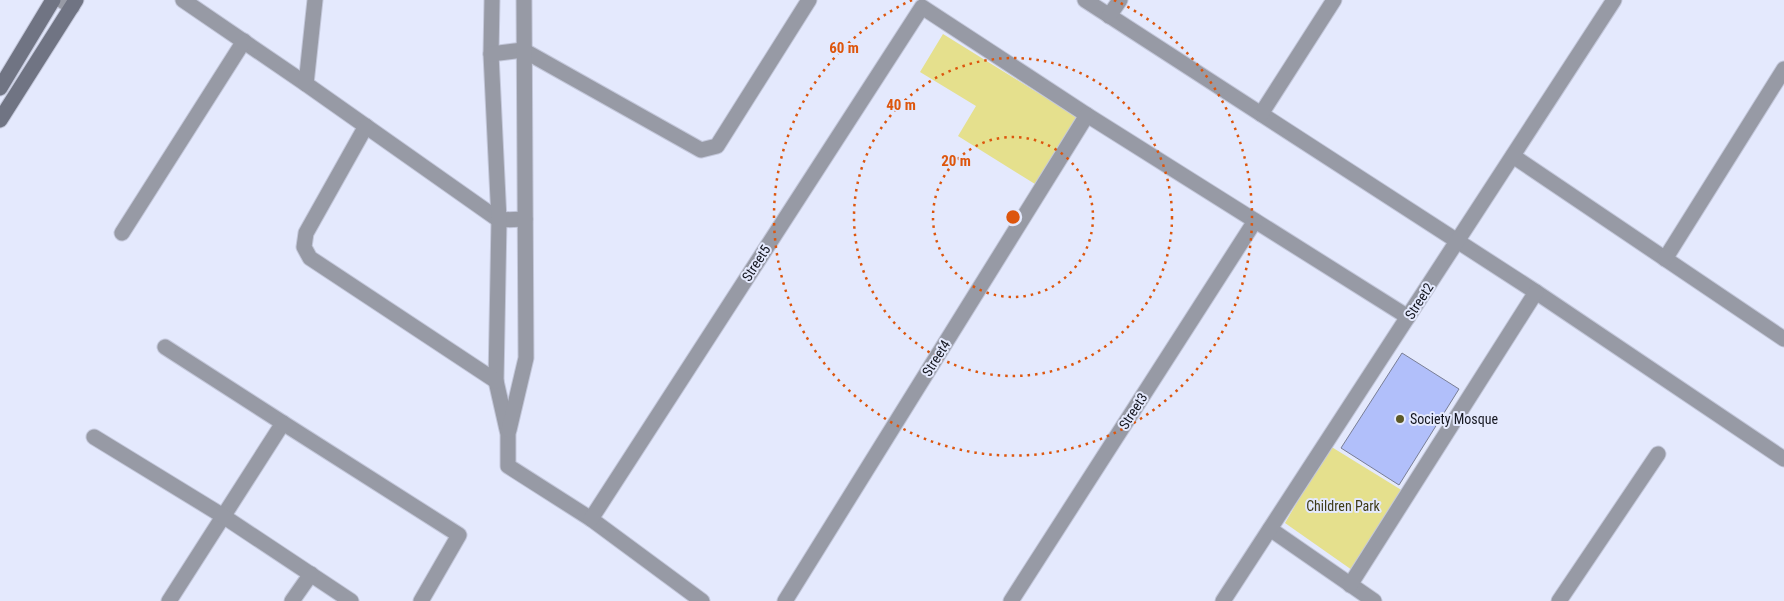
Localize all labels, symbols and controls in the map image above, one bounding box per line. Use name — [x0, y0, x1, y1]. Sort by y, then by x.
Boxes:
text: 60 m — [829, 39, 859, 57]
text: 40 m — [886, 96, 916, 114]
text: 20 m — [941, 152, 971, 170]
centre of rings — [1004, 208, 1022, 226]
street label: Street5 — [738, 242, 774, 284]
street label: Street2 — [1401, 280, 1437, 322]
street label: Street4 — [919, 337, 953, 379]
street label: Street3 — [1115, 390, 1151, 432]
place label: Society Mosque — [1410, 411, 1498, 427]
marker: Society Mosque — [1394, 413, 1406, 425]
park label: Children Park — [1306, 498, 1381, 514]

